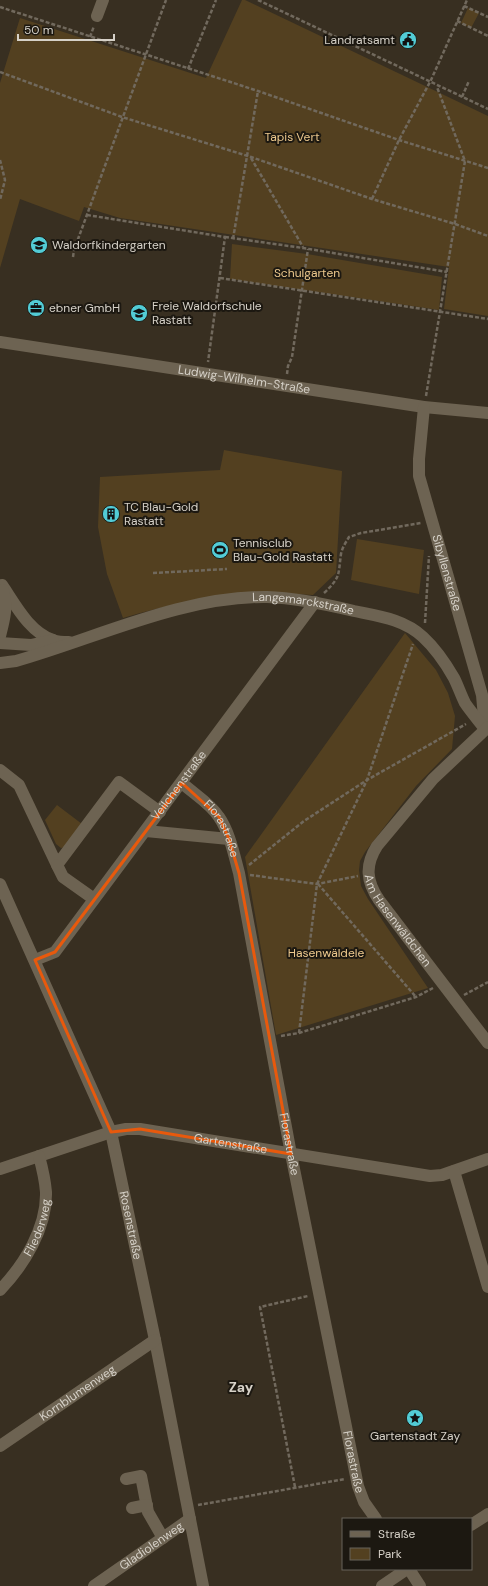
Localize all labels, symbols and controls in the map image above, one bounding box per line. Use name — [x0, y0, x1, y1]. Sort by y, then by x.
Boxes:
scale bar — [18, 16, 114, 42]
text: 50 m — [24, 22, 53, 38]
public building icon: Landratsamt — [398, 30, 418, 50]
place label: Landratsamt — [324, 32, 395, 48]
park label: Tapis Vert — [264, 129, 320, 145]
school or university icon: Waldorfkindergarten — [29, 235, 49, 255]
place label: Waldorfkindergarten — [52, 237, 166, 253]
park label: Schulgarten — [274, 265, 340, 281]
office icon: ebner GmbH — [26, 298, 46, 318]
place label: Freie Waldorfschule Rastatt — [152, 298, 262, 328]
place label: ebner GmbH — [49, 300, 120, 316]
school or university icon: Freie Waldorfschule Rastatt — [129, 303, 149, 323]
street label: Ludwig-Wilhelm-Straße — [177, 361, 312, 397]
place label: TC Blau-Gold Rastatt — [124, 499, 198, 529]
building icon: TC Blau-Gold Rastatt — [101, 504, 121, 524]
street label: Sibyllenstraße — [428, 533, 465, 613]
place label: Tennisclub Blau-Gold Rastatt — [233, 535, 332, 565]
sports icon: Tennisclub Blau-Gold Rastatt — [210, 540, 230, 560]
street label: Langemarckstraße — [252, 589, 356, 619]
street label: Veilchenstraße — [147, 747, 210, 824]
street label: Florastraße — [200, 796, 243, 859]
street label: Am Hasenwäldchen — [361, 873, 435, 970]
park label: Hasenwäldele — [288, 945, 364, 961]
street label: Florastraße — [276, 1112, 303, 1177]
street label: Gartenstraße — [193, 1130, 269, 1158]
street label: Rosenstraße — [116, 1189, 146, 1261]
street label: Fliederweg — [20, 1198, 54, 1259]
street label: Kornblumenweg — [36, 1361, 119, 1425]
district label: Zay — [229, 1378, 254, 1396]
place icon: Gartenstadt Zay — [405, 1408, 425, 1428]
place label: Gartenstadt Zay — [370, 1428, 460, 1444]
street label: Florastraße — [339, 1429, 368, 1496]
street label: Gladiolenweg — [116, 1518, 187, 1574]
legend — [342, 1518, 472, 1570]
text: Straße — [378, 1526, 415, 1542]
text: Park — [378, 1546, 402, 1562]

